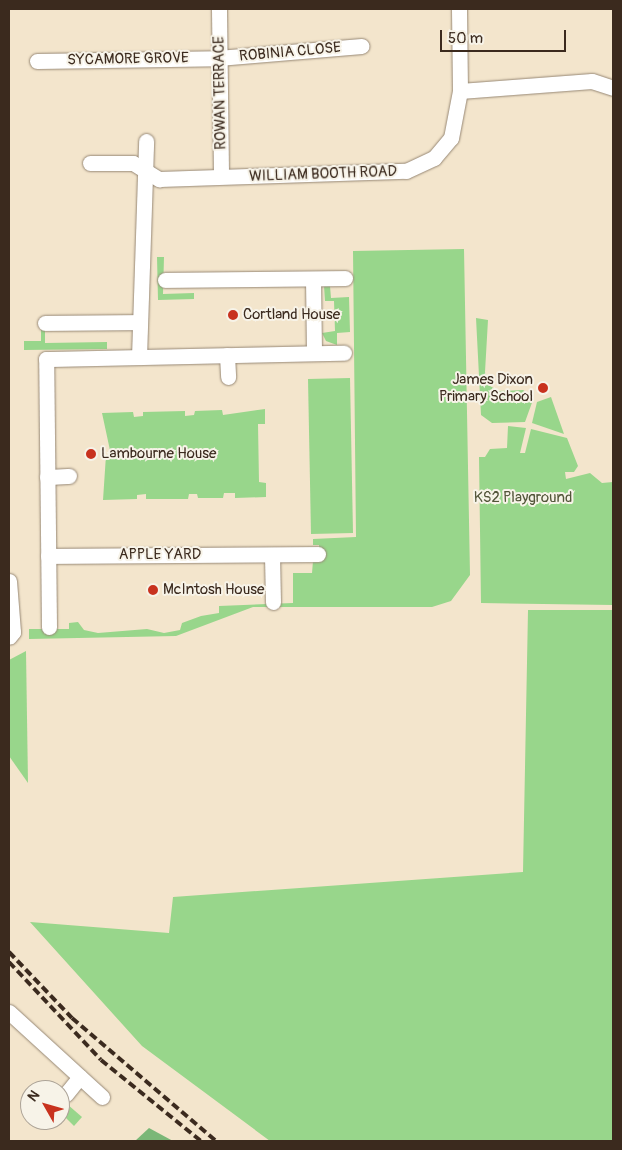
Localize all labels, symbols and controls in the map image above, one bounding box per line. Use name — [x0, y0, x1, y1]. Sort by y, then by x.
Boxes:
scale bar — [442, 20, 568, 52]
text: 50 m — [448, 29, 483, 48]
street label: ROWAN TERRACE — [210, 36, 230, 150]
street label: ROBINIA CLOSE — [238, 39, 342, 65]
street label: SYCAMORE GROVE — [67, 49, 189, 69]
street label: WILLIAM BOOTH ROAD — [249, 162, 397, 186]
place label: Cortland House — [243, 306, 340, 324]
marker: Cortland House — [227, 309, 239, 321]
place label: James Dixon Primary School — [439, 370, 533, 405]
marker: James Dixon Primary School — [537, 382, 549, 394]
place label: Lambourne House — [101, 445, 216, 463]
marker: Lambourne House — [85, 448, 97, 460]
park label: KS2 Playground — [474, 489, 572, 507]
street label: APPLE YARD — [119, 546, 201, 564]
place label: McIntosh House — [163, 581, 264, 599]
marker: McIntosh House — [147, 584, 159, 596]
north arrow — [20, 1080, 70, 1130]
text: N — [24, 1087, 43, 1105]

